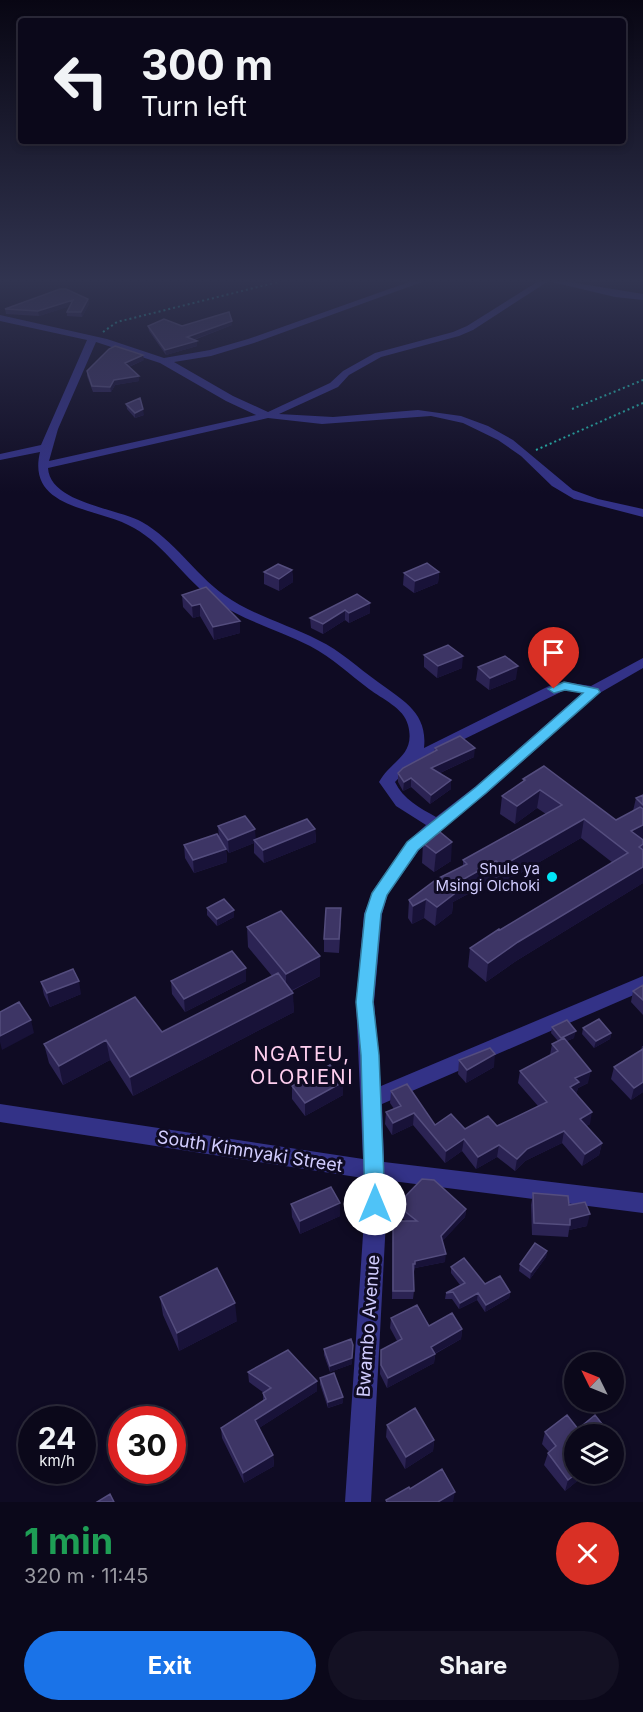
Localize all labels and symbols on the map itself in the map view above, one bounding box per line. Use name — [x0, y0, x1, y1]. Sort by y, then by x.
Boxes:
pin — [528, 627, 579, 689]
place label: Shule ya Msingi Olchoki — [436, 859, 540, 895]
marker: Shule ya Msingi Olchoki — [545, 870, 559, 884]
district label: NGATEU, OLORIENI — [250, 1042, 354, 1089]
street label: South Kimnyaki Street — [156, 1126, 344, 1176]
position arrow — [343, 1172, 407, 1236]
street label: Bwambo Avenue — [353, 1254, 383, 1398]
north arrow — [564, 1352, 624, 1412]
speed limit sign: 30 — [108, 1406, 186, 1484]

